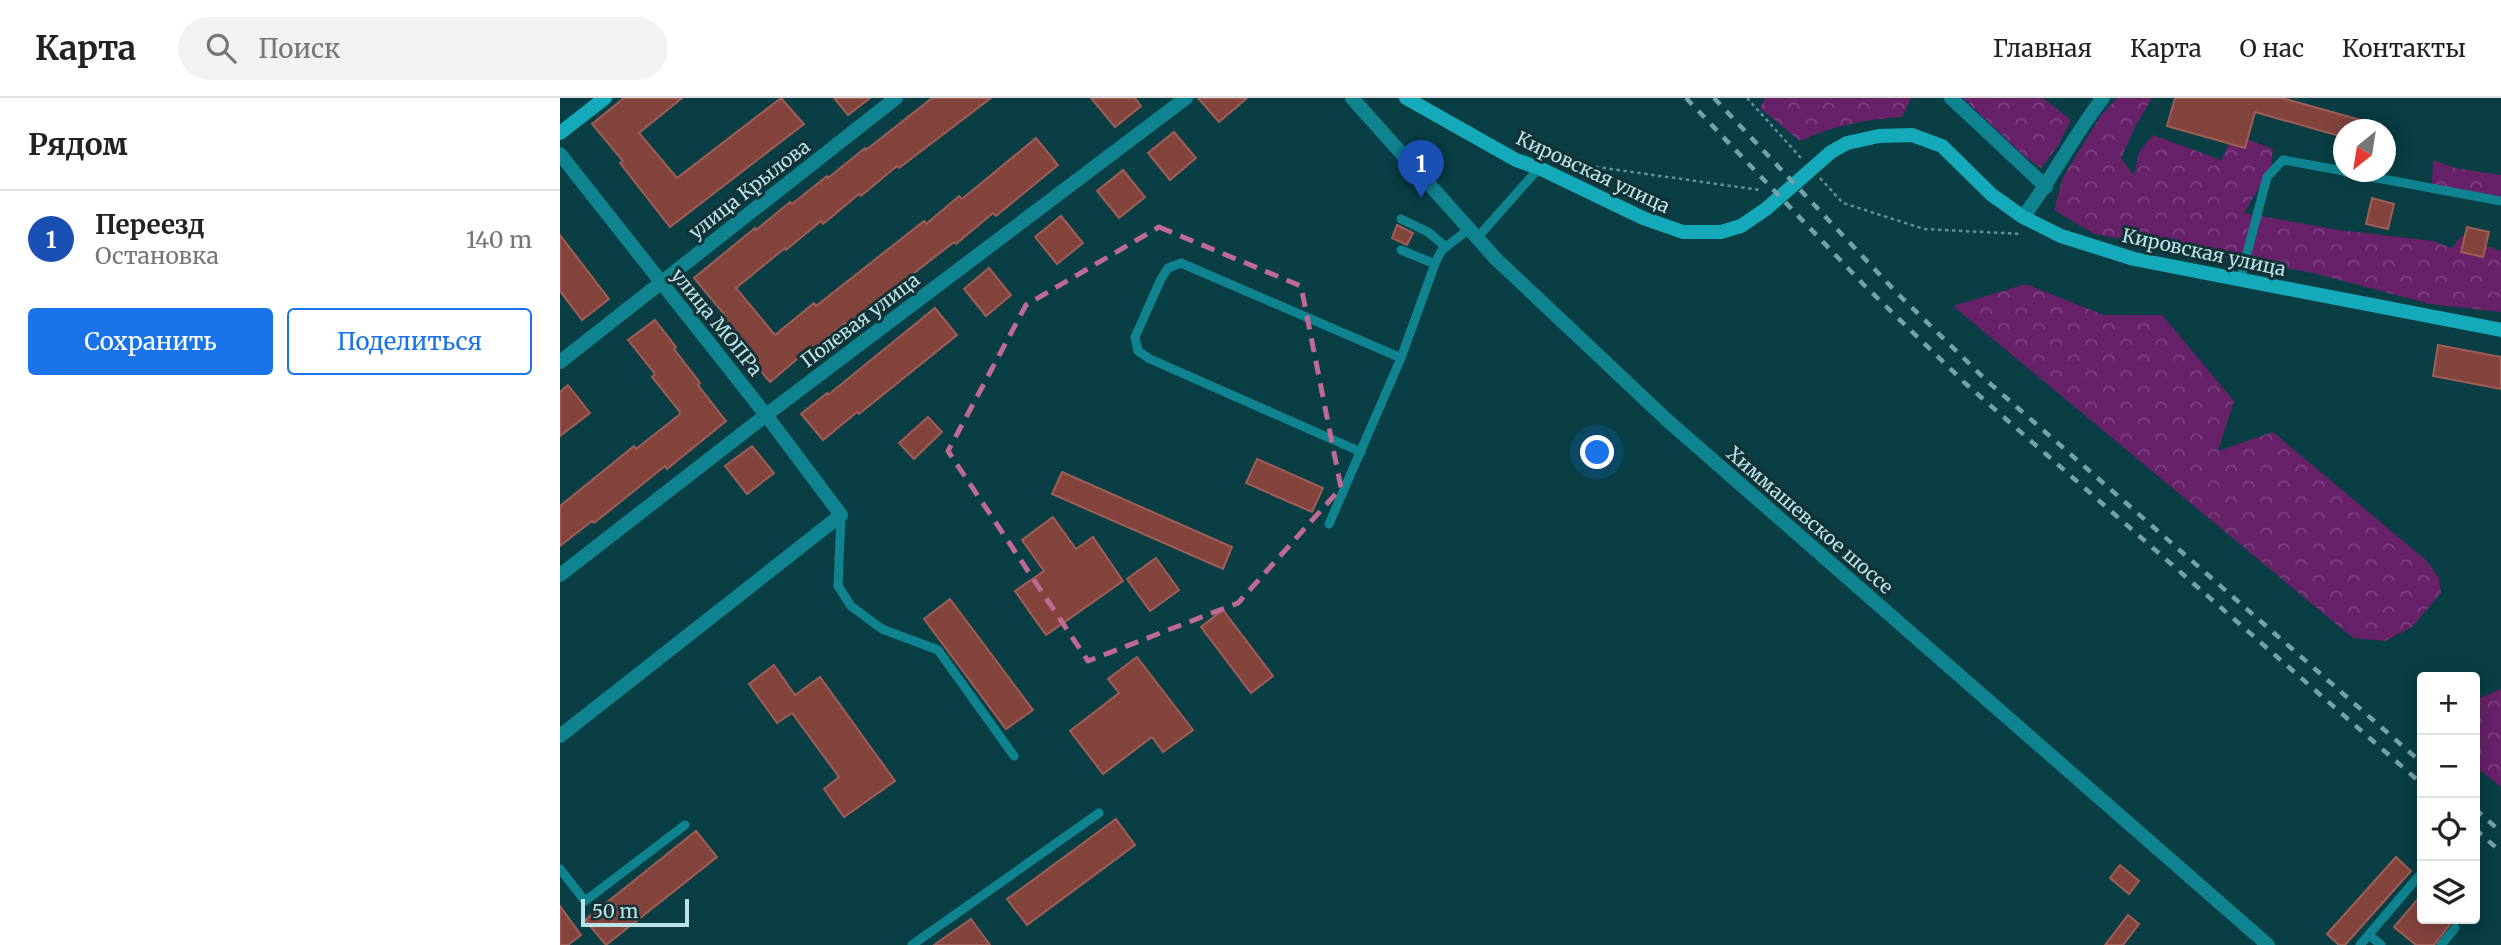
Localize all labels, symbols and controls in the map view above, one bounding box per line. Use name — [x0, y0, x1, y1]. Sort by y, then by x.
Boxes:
search box — [178, 17, 668, 80]
text: Карта — [35, 28, 136, 69]
icon: search — [202, 29, 240, 67]
text: Поиск — [258, 32, 341, 65]
text: Главная — [1993, 33, 2092, 64]
text: Карта — [2130, 33, 2202, 64]
text: О нас — [2240, 33, 2304, 64]
text: Контакты — [2342, 33, 2466, 64]
north arrow — [2333, 119, 2396, 182]
text: Рядом — [28, 125, 128, 163]
street label: Кировская улица — [1512, 126, 1674, 218]
street label: улица Крылова — [683, 134, 815, 244]
pin: 1 — [1398, 140, 1444, 198]
text: Переезд — [95, 208, 205, 241]
street label: Кировская улица — [2120, 223, 2288, 281]
text: 1 — [46, 225, 56, 254]
text: 140 m — [466, 225, 532, 254]
text: Остановка — [95, 241, 219, 270]
street label: улица МОПРа — [666, 263, 768, 381]
street label: Полевая улица — [796, 267, 924, 373]
button: Сохранить — [28, 308, 273, 375]
button: Поделиться — [287, 308, 532, 375]
your location — [1580, 435, 1614, 469]
street label: Химмашевское шоссе — [1722, 441, 1898, 599]
map controls — [2417, 672, 2480, 924]
button: + — [2417, 672, 2480, 735]
button: − — [2417, 735, 2480, 798]
button: locate — [2417, 798, 2480, 861]
button: layers — [2417, 861, 2480, 924]
scale bar — [581, 896, 690, 928]
text: 50 m — [592, 899, 638, 923]

